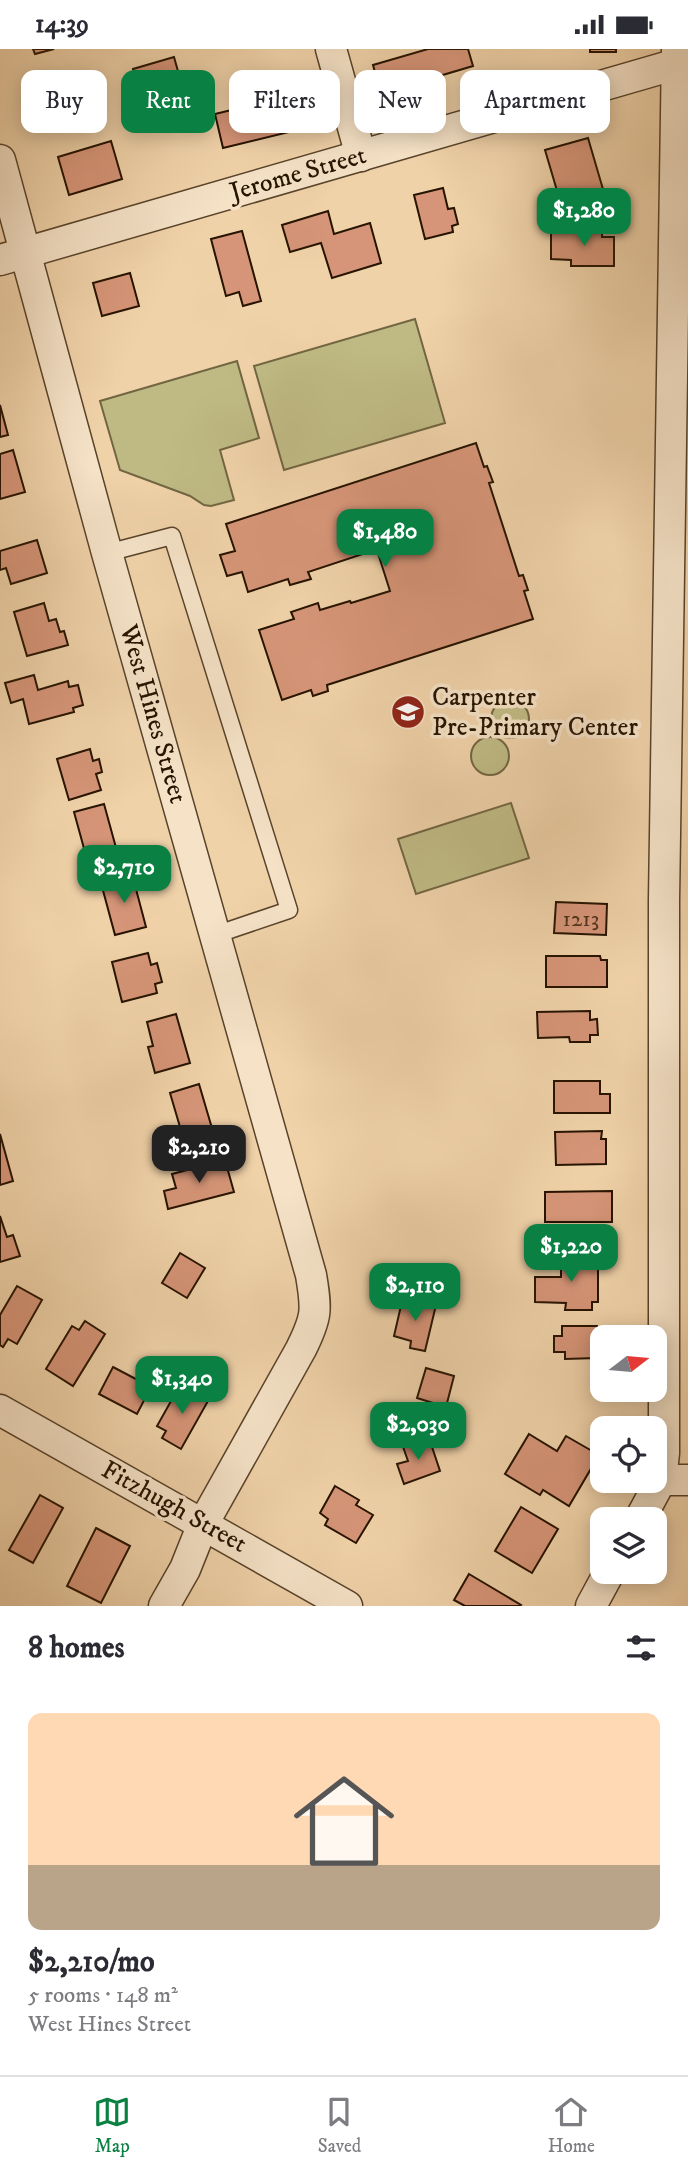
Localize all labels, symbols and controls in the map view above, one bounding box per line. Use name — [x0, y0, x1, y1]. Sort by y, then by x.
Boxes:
text: 14:39 — [35, 8, 89, 41]
chip: Buy — [21, 70, 107, 133]
chip: Rent — [121, 70, 215, 133]
chip: Filters — [229, 70, 340, 133]
chip: New — [354, 70, 446, 133]
chip: Apartment — [460, 70, 610, 133]
street label: Jerome Street — [224, 139, 370, 210]
pin: $1,280 — [527, 189, 641, 248]
text: $1,280 — [553, 196, 615, 225]
pin: $1,480 — [328, 510, 442, 569]
text: $1,480 — [353, 517, 417, 546]
street label: West Hines Street — [111, 620, 194, 807]
place label: Carpenter Pre-Primary Center — [432, 681, 638, 744]
school or university icon: Carpenter Pre-Primary Center — [389, 693, 427, 731]
pin: $2,710 — [67, 845, 181, 905]
text: $2,710 — [93, 853, 155, 882]
house number: 1213 — [563, 905, 599, 934]
pin: $2,210 — [142, 1125, 256, 1185]
text: $2,210 — [168, 1133, 230, 1162]
pin: $1,220 — [514, 1225, 628, 1284]
text: $1,220 — [540, 1232, 602, 1261]
pin: $2,110 — [358, 1263, 472, 1323]
text: $2,110 — [385, 1271, 445, 1300]
north arrow — [590, 1325, 667, 1402]
map controls — [590, 1325, 667, 1584]
pin: $1,340 — [125, 1357, 239, 1416]
text: $1,340 — [151, 1364, 213, 1393]
pin: $2,030 — [361, 1403, 475, 1462]
text: $2,030 — [386, 1410, 450, 1439]
button: locate — [590, 1416, 667, 1493]
street label: Fitzhugh Street — [95, 1453, 253, 1561]
button: layers — [590, 1507, 667, 1584]
icon: filters — [622, 1629, 660, 1667]
text: 8 homes — [28, 1630, 125, 1667]
icon: home — [281, 1758, 407, 1884]
text: $2,210/mo — [28, 1944, 155, 1981]
text: 5 rooms · 148 m² — [28, 1981, 178, 2010]
text: West Hines Street — [28, 2010, 191, 2039]
tab: Map — [93, 2093, 131, 2158]
tab: Saved — [318, 2093, 361, 2158]
tab: Home — [548, 2093, 595, 2158]

